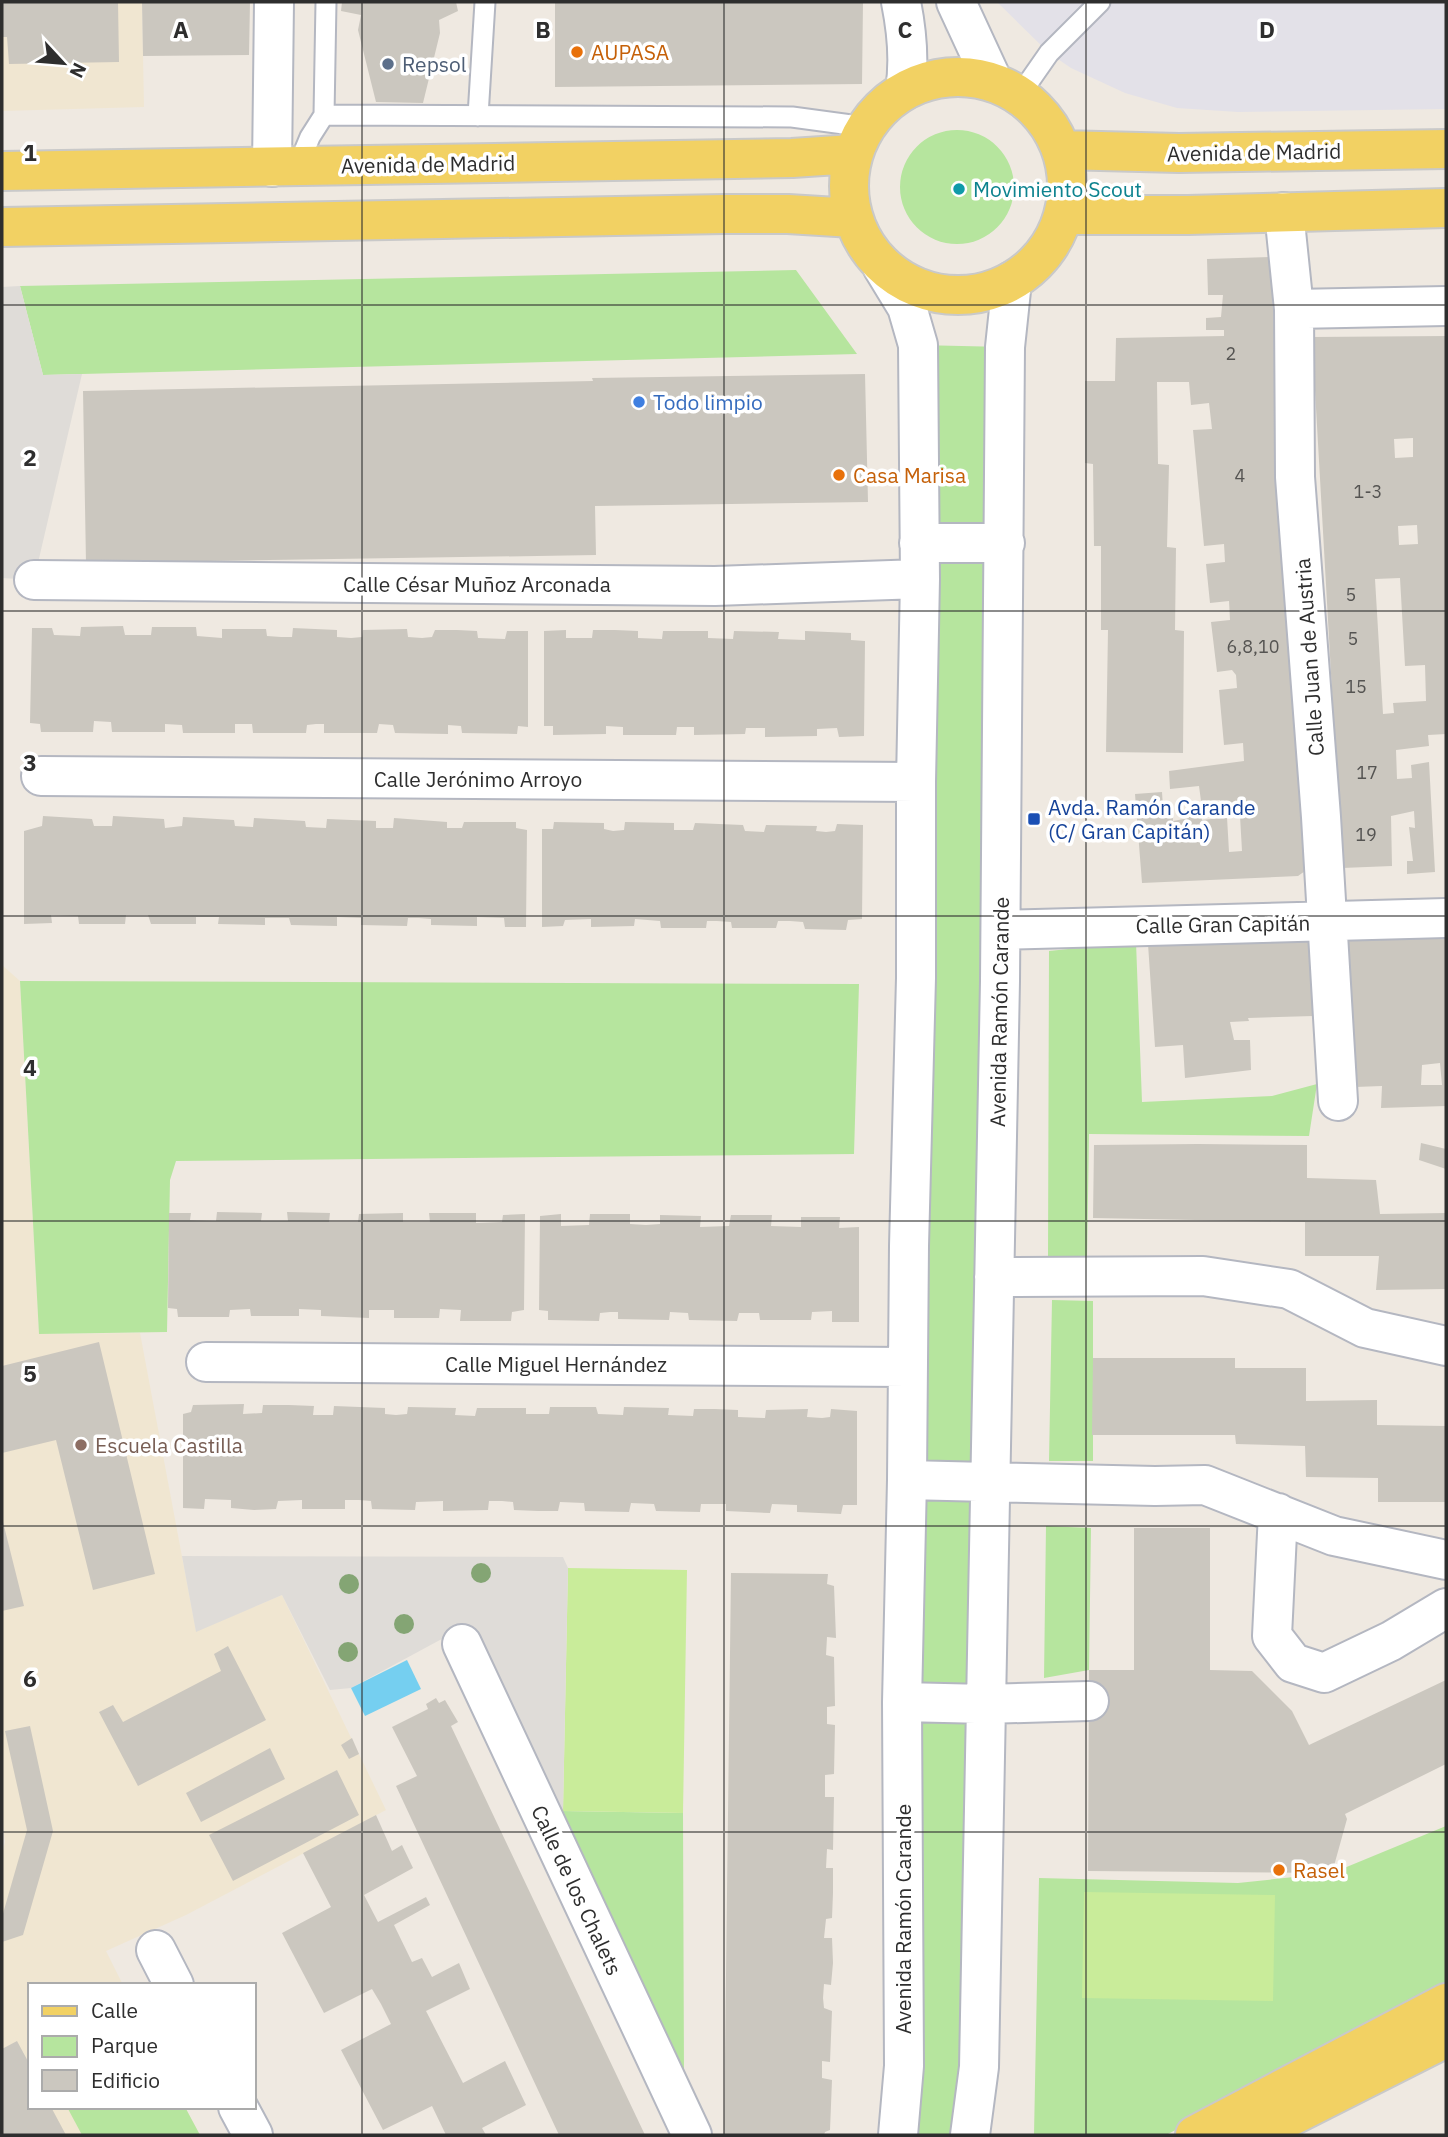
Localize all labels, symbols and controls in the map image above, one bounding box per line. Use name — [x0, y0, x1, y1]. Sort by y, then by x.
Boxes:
text: A — [173, 14, 189, 44]
text: B — [535, 14, 551, 44]
text: C — [898, 14, 913, 44]
text: D — [1259, 14, 1275, 44]
north arrow — [28, 28, 98, 98]
place label: AUPASA — [591, 38, 669, 66]
marker: AUPASA — [569, 44, 585, 60]
place label: Repsol — [402, 50, 467, 78]
marker: Repsol — [380, 56, 396, 72]
text: N — [64, 59, 92, 82]
street label: Avenida de Madrid — [1167, 136, 1341, 168]
text: 1 — [23, 137, 37, 167]
street label: Avenida de Madrid — [341, 148, 515, 180]
place label: Movimiento Scout — [973, 175, 1142, 203]
marker: Movimiento Scout — [951, 181, 967, 197]
house number: 2 — [1226, 342, 1236, 365]
place label: Todo limpio — [653, 388, 763, 416]
marker: Todo limpio — [631, 394, 647, 410]
text: 2 — [23, 442, 37, 472]
place label: Casa Marisa — [853, 461, 966, 489]
house number: 4 — [1235, 464, 1246, 487]
marker: Casa Marisa — [831, 467, 847, 483]
house number: 1-3 — [1354, 480, 1382, 503]
street label: Calle Juan de Austria — [1288, 557, 1330, 757]
street label: Calle César Muñoz Arconada — [343, 570, 611, 598]
house number: 5 — [1346, 583, 1356, 606]
house number: 5 — [1348, 627, 1358, 650]
house number: 6,8,10 — [1227, 635, 1280, 658]
house number: 15 — [1345, 675, 1367, 698]
text: 3 — [23, 747, 37, 777]
house number: 17 — [1356, 761, 1378, 784]
street label: Calle Jerónimo Arroyo — [374, 765, 582, 793]
place label: Avda. Ramón Carande (C/ Gran Capitán) — [1048, 793, 1256, 845]
marker: Avda. Ramón Carande (C/ Gran Capitán) — [1026, 811, 1042, 827]
house number: 19 — [1355, 823, 1377, 846]
street label: Avenida Ramón Carande — [983, 897, 1015, 1127]
street label: Calle Gran Capitán — [1135, 908, 1311, 940]
text: 4 — [23, 1052, 37, 1082]
street label: Calle Miguel Hernández — [445, 1350, 667, 1378]
text: 5 — [23, 1358, 37, 1388]
place label: Escuela Castilla — [95, 1431, 243, 1459]
marker: Escuela Castilla — [73, 1437, 89, 1453]
text: 6 — [23, 1663, 37, 1693]
street label: Calle de los Chalets — [525, 1801, 629, 1979]
street label: Avenida Ramón Carande — [889, 1804, 917, 2034]
place label: Rasel — [1293, 1856, 1345, 1884]
marker: Rasel — [1271, 1862, 1287, 1878]
legend — [28, 1983, 256, 2109]
text: Calle — [91, 1996, 138, 2024]
text: Parque — [91, 2031, 158, 2059]
text: Edificio — [91, 2066, 160, 2094]

